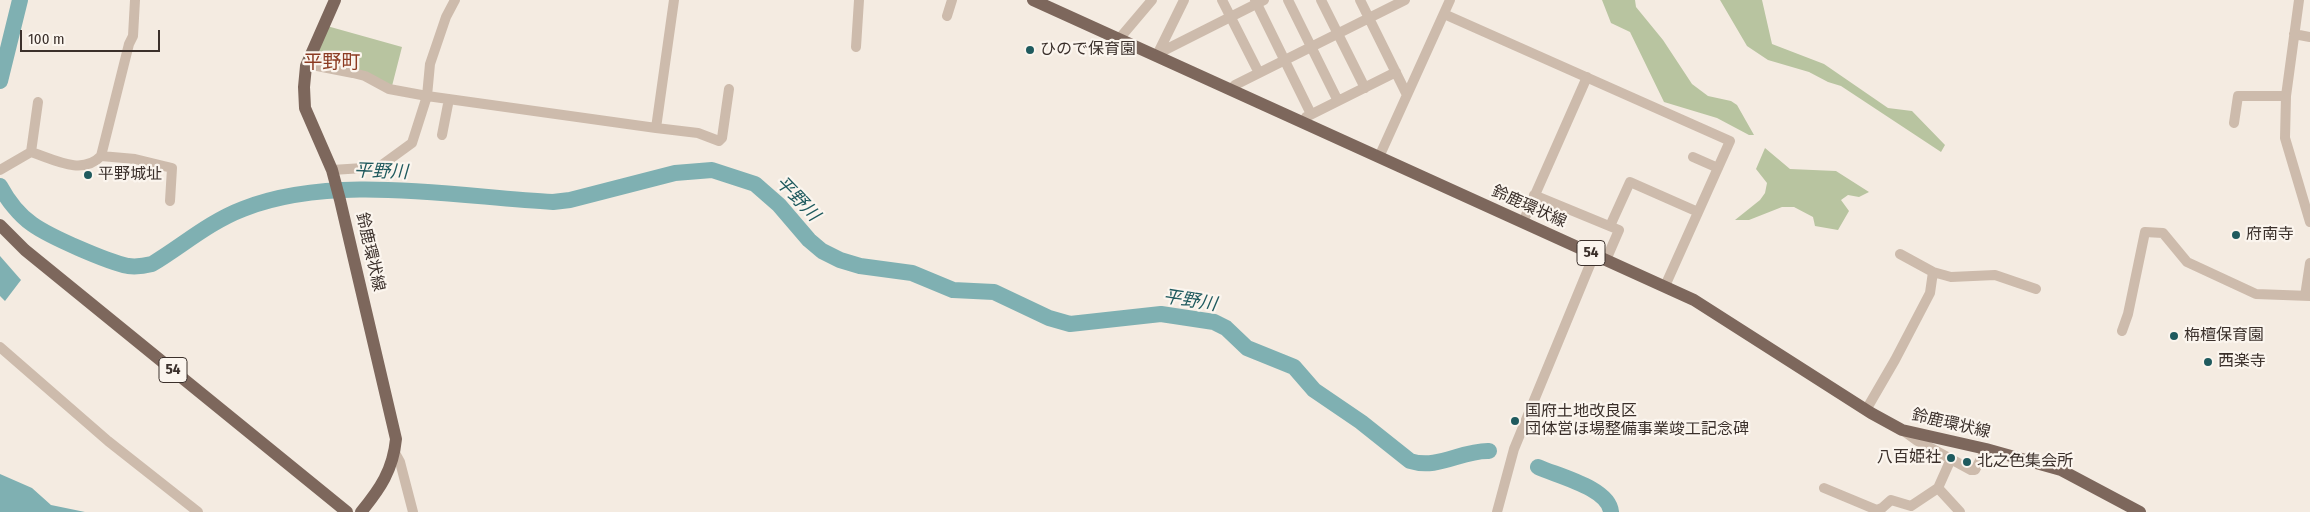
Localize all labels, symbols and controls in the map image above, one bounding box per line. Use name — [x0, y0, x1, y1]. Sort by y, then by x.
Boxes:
scale bar — [22, 20, 162, 52]
text: 100 m — [28, 30, 65, 48]
place label: ひので保育園 — [1040, 40, 1136, 60]
marker: ひので保育園 — [1024, 44, 1036, 56]
district label: 平野町 — [304, 52, 360, 74]
water label: 平野川 — [354, 160, 408, 184]
place label: 平野城址 — [98, 165, 162, 185]
marker: 平野城址 — [82, 169, 94, 181]
water label: 平野川 — [770, 172, 824, 226]
street label: 鈴鹿環状線 — [1489, 182, 1569, 232]
street label: 鈴鹿環状線 — [352, 211, 388, 293]
place label: 府南寺 — [2246, 225, 2294, 245]
marker: 府南寺 — [2230, 229, 2242, 241]
road number: 54 — [1577, 240, 1605, 266]
water label: 平野川 — [1162, 286, 1218, 316]
place label: 栴檀保育園 — [2184, 326, 2264, 346]
marker: 栴檀保育園 — [2168, 330, 2180, 342]
place label: 西楽寺 — [2218, 352, 2266, 372]
marker: 西楽寺 — [2202, 356, 2214, 368]
road number: 54 — [159, 358, 187, 382]
place label: 国府土地改良区 団体営ほ場整備事業竣工記念碑 — [1525, 402, 1749, 440]
street label: 鈴鹿環状線 — [1910, 406, 1992, 442]
marker: 国府土地改良区 団体営ほ場整備事業竣工記念碑 — [1509, 415, 1521, 427]
place label: 八百姫社 — [1877, 448, 1941, 468]
marker: 八百姫社 — [1945, 452, 1957, 464]
place label: 北之色集会所 — [1977, 452, 2073, 472]
marker: 北之色集会所 — [1961, 456, 1973, 468]

